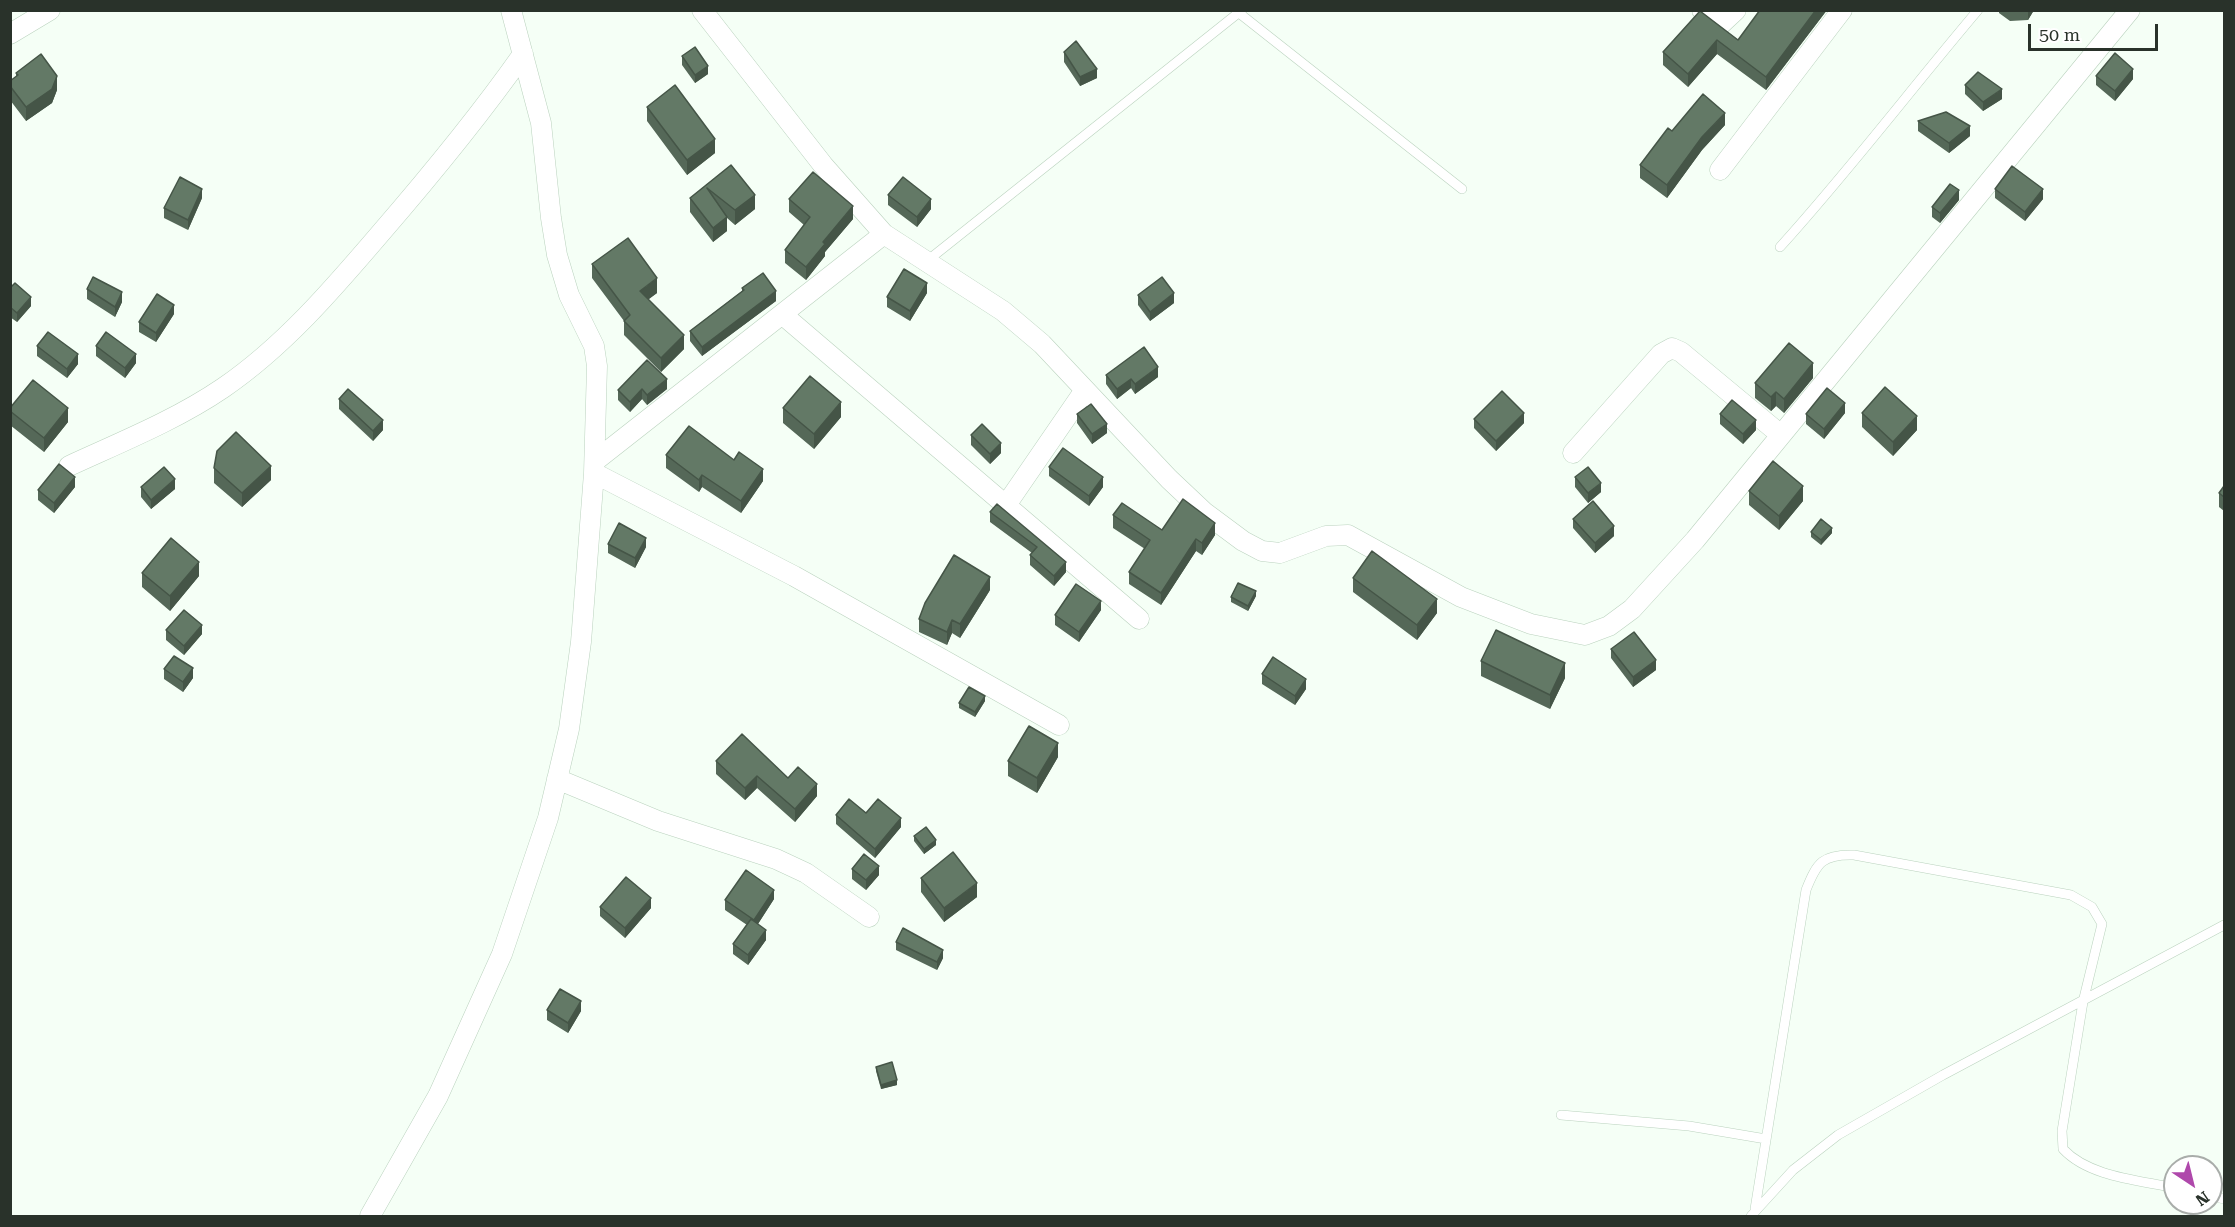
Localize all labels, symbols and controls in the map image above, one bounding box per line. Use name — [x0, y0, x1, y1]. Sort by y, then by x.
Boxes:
scale bar — [2031, 12, 2162, 50]
text: 50 m — [2039, 24, 2080, 45]
north arrow — [2163, 1155, 2223, 1215]
text: N — [2192, 1187, 2213, 1210]

